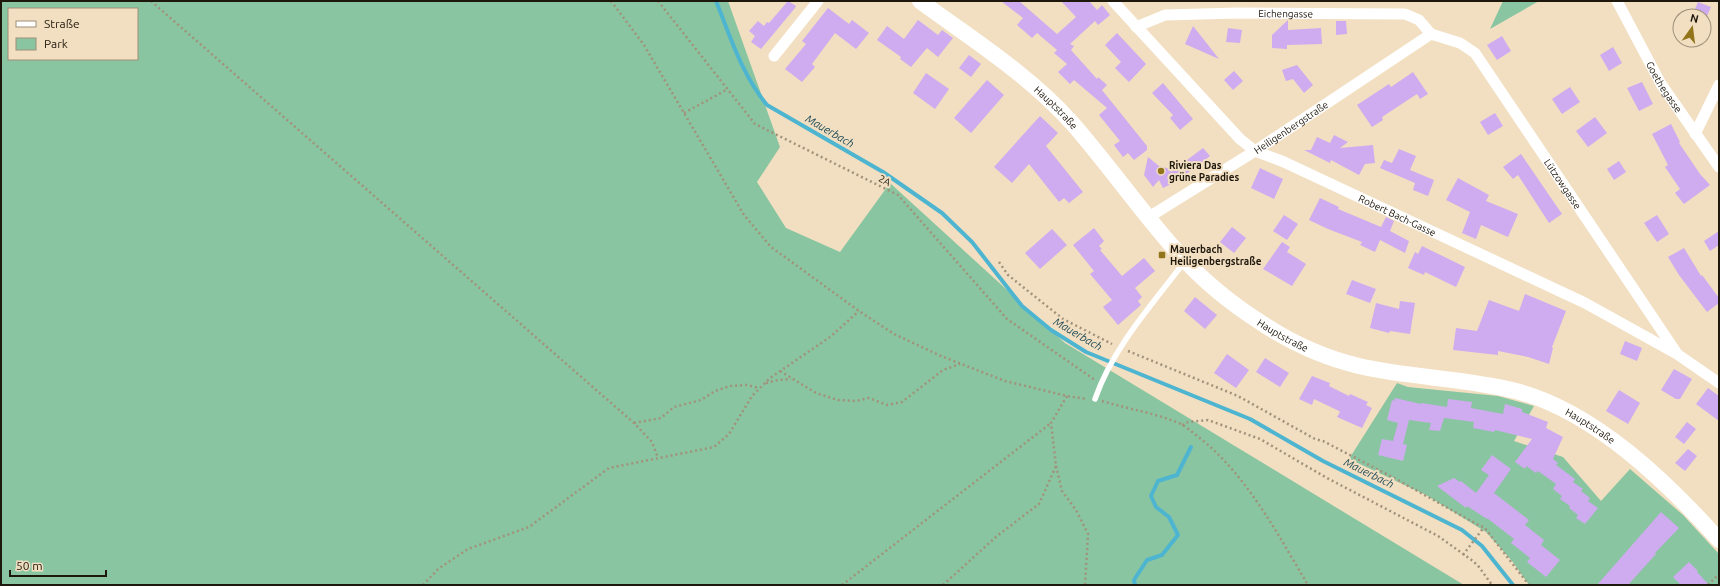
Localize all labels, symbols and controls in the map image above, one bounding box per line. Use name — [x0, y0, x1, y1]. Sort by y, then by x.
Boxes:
legend — [8, 8, 138, 60]
street label: Eichengasse — [1258, 8, 1313, 19]
north arrow — [1672, 8, 1712, 48]
text: N — [1689, 11, 1700, 25]
text: Straße — [44, 17, 80, 30]
text: Park — [44, 37, 68, 50]
street label: Goethegasse — [1644, 59, 1684, 115]
street label: Hauptstraße — [1032, 84, 1080, 131]
street label: Heiligenbergstraße — [1252, 99, 1330, 156]
water label: Mauerbach — [804, 112, 856, 150]
street label: Lützowgasse — [1542, 157, 1583, 211]
place label: Riviera Das grüne Paradies — [1169, 160, 1239, 183]
marker: Riviera Das grüne Paradies — [1156, 166, 1166, 176]
street label: 2A — [877, 173, 893, 188]
street label: Robert Bach-Gasse — [1357, 193, 1438, 238]
place label: Mauerbach Heiligenbergstraße — [1170, 244, 1262, 267]
marker: Mauerbach Heiligenbergstraße — [1157, 250, 1167, 260]
water label: Mauerbach — [1052, 315, 1104, 353]
street label: Hauptstraße — [1255, 317, 1310, 354]
street label: Hauptstraße — [1564, 406, 1617, 446]
water label: Mauerbach — [1342, 456, 1396, 490]
scale bar — [10, 552, 106, 578]
text: 50 m — [16, 559, 43, 572]

